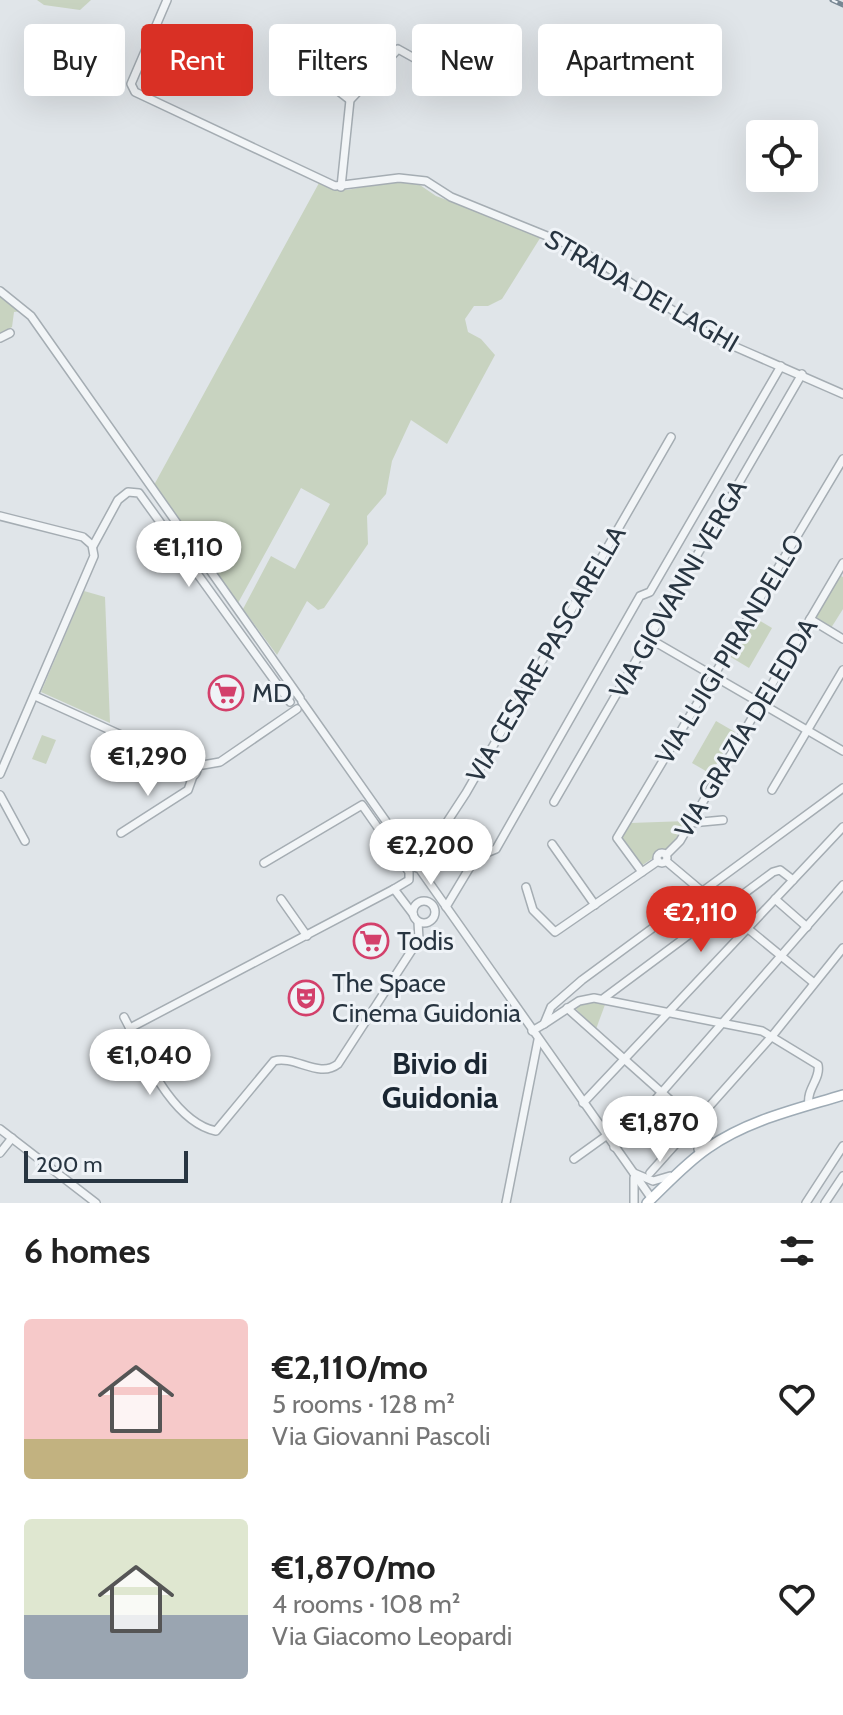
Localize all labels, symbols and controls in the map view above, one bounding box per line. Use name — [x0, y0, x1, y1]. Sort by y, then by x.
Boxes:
chip: Buy — [24, 24, 125, 96]
chip: Rent — [141, 24, 253, 96]
chip: Filters — [269, 24, 396, 96]
chip: New — [412, 24, 522, 96]
chip: Apartment — [538, 24, 722, 96]
map controls — [746, 120, 818, 192]
button: locate — [746, 120, 818, 192]
street label: STRADA DEI LAGHI — [540, 223, 744, 359]
street label: VIA GIOVANNI VERGA — [602, 474, 754, 704]
street label: VIA CESARE PASCARELLA — [459, 520, 633, 788]
pin: €1,110 — [124, 521, 254, 589]
street label: VIA LUIGI PIRANDELLO — [649, 528, 811, 770]
text: €1,110 — [154, 531, 224, 563]
street label: VIA GRAZIA DELEDDA — [668, 612, 824, 844]
supermarket icon: MD — [207, 674, 245, 712]
place label: MD — [252, 677, 292, 709]
pin: €1,290 — [83, 730, 213, 798]
text: €1,290 — [108, 740, 188, 772]
pin: €2,200 — [366, 819, 496, 887]
text: €2,200 — [388, 829, 474, 861]
pin: €2,110 — [636, 886, 766, 954]
text: €2,110 — [664, 896, 738, 928]
supermarket icon: Todis — [352, 922, 390, 960]
place label: Todis — [397, 925, 454, 957]
place label: The Space Cinema Guidonia — [332, 967, 522, 1029]
theatre icon: The Space Cinema Guidonia — [287, 979, 325, 1017]
pin: €1,040 — [85, 1029, 215, 1097]
text: €1,040 — [108, 1039, 192, 1071]
district label: Bivio di Guidonia — [382, 1045, 498, 1116]
pin: €1,870 — [595, 1096, 725, 1164]
text: €1,870 — [620, 1106, 700, 1138]
scale bar — [24, 1147, 188, 1183]
text: 200 m — [36, 1151, 102, 1178]
icon: filters — [775, 1229, 819, 1273]
text: 6 homes — [24, 1230, 150, 1272]
text: €2,110/mo — [272, 1346, 428, 1388]
icon: home — [88, 1351, 184, 1447]
icon: heart — [775, 1377, 819, 1421]
text: 5 rooms · 128 m² — [272, 1388, 455, 1420]
text: Via Giovanni Pascoli — [272, 1420, 491, 1452]
text: €1,870/mo — [272, 1546, 436, 1588]
icon: home — [88, 1551, 184, 1647]
icon: heart — [775, 1577, 819, 1621]
text: 4 rooms · 108 m² — [272, 1588, 460, 1620]
text: Via Giacomo Leopardi — [272, 1620, 512, 1652]

